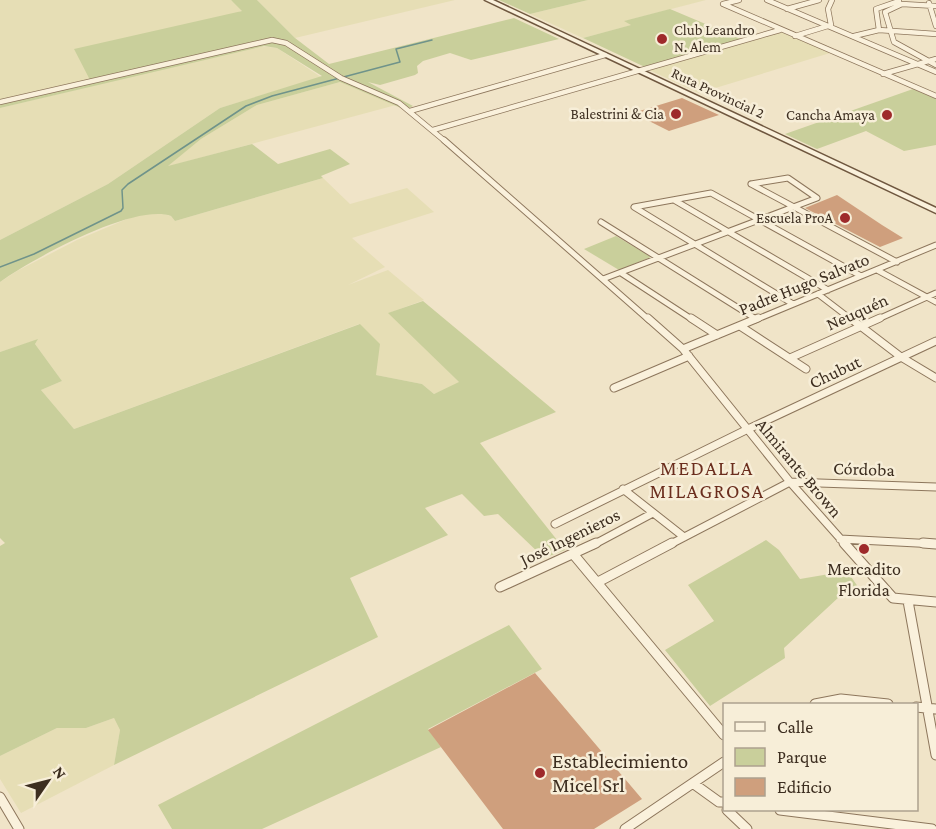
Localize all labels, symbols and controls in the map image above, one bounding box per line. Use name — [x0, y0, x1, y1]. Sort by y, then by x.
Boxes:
place label: Club Leandro N. Alem — [674, 22, 755, 55]
marker: Club Leandro N. Alem — [655, 32, 669, 46]
street label: Ruta Provincial 2 — [669, 64, 767, 122]
place label: Balestrini & Cia — [570, 106, 664, 122]
marker: Balestrini & Cia — [669, 107, 683, 121]
place label: Cancha Amaya — [786, 107, 875, 124]
marker: Cancha Amaya — [880, 108, 894, 122]
place label: Escuela ProA — [756, 210, 833, 226]
marker: Escuela ProA — [838, 211, 852, 225]
street label: Padre Hugo Salvato — [736, 249, 872, 319]
street label: Neuquén — [823, 289, 891, 334]
street label: Chubut — [806, 351, 865, 393]
street label: Almirante Brown — [752, 414, 846, 522]
district label: MEDALLA MILAGROSA — [649, 457, 765, 502]
street label: Córdoba — [833, 458, 895, 480]
street label: José Ingenieros — [515, 504, 623, 571]
marker: Mercadito Florida — [857, 542, 871, 556]
place label: Mercadito Florida — [827, 559, 901, 600]
legend — [723, 703, 918, 811]
text: Calle — [777, 717, 813, 737]
text: Parque — [777, 747, 827, 767]
place label: Establecimiento Micel Srl — [552, 749, 688, 797]
north arrow — [18, 751, 78, 811]
text: N — [50, 763, 70, 782]
marker: Establecimiento Micel Srl — [533, 766, 547, 780]
text: Edificio — [777, 777, 832, 797]

